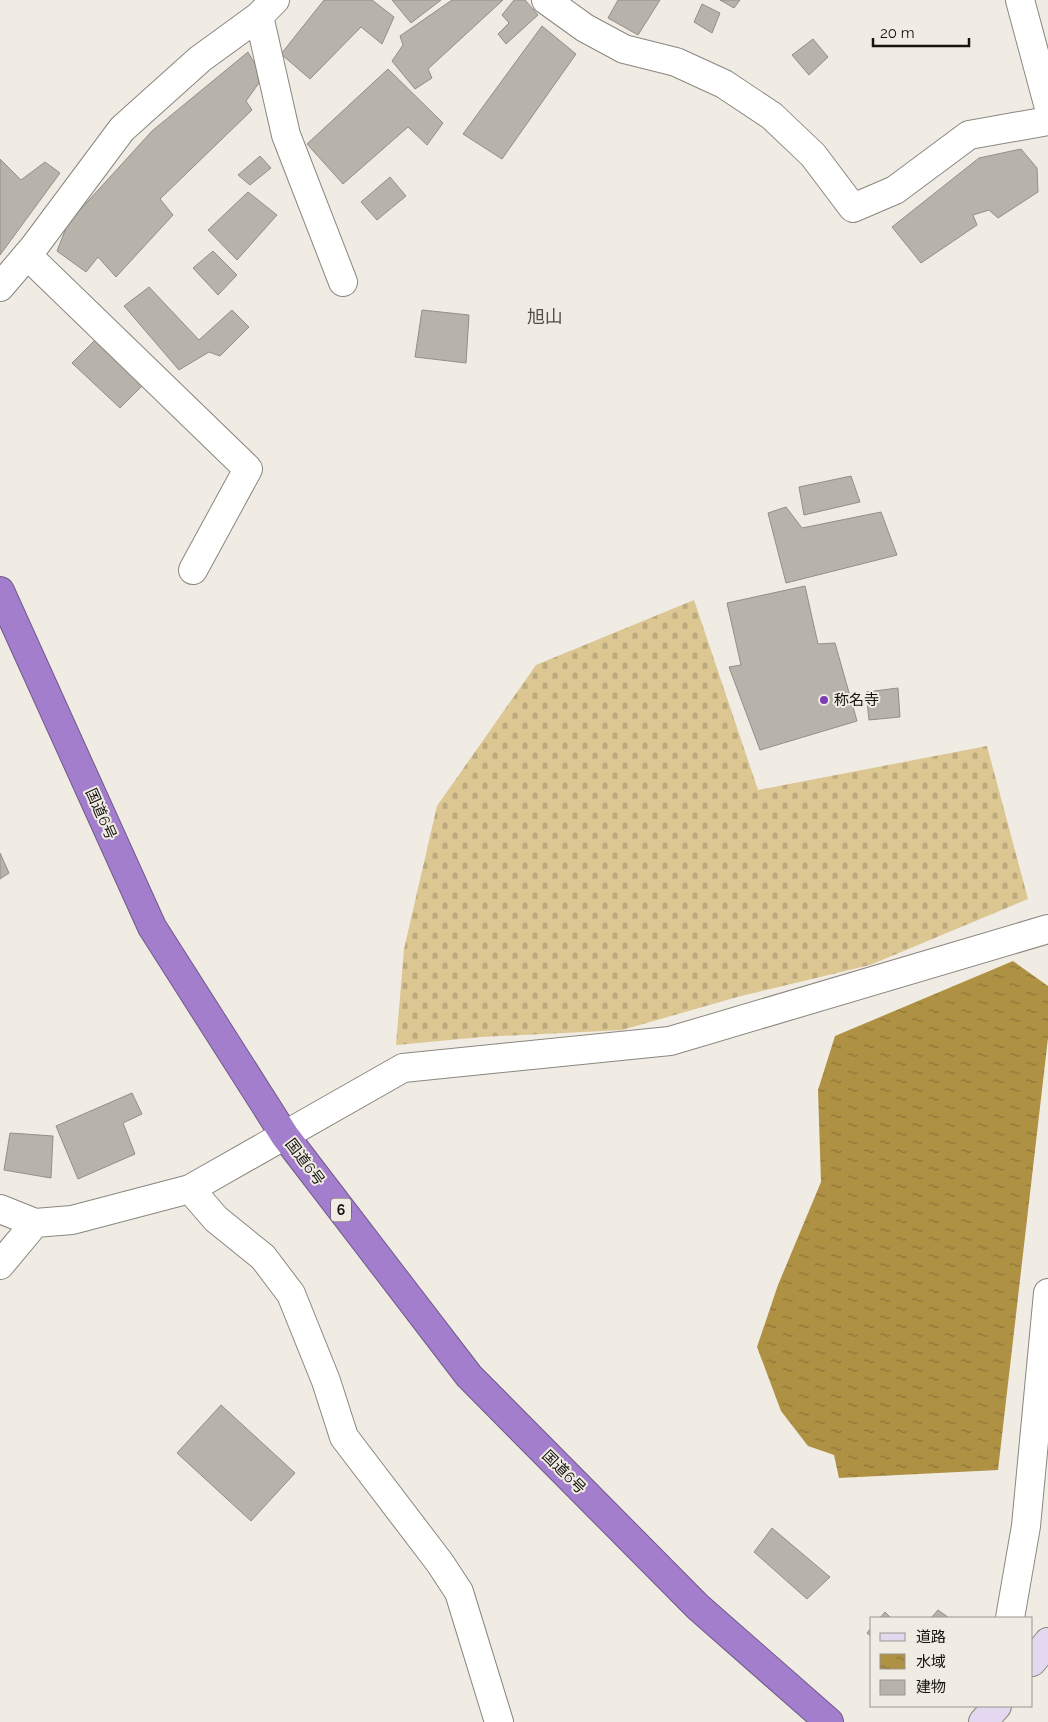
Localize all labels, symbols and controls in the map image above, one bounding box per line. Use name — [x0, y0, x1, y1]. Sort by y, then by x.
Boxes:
scale bar — [873, 15, 969, 47]
text: 20 m — [880, 24, 915, 42]
district label: 旭山 — [527, 306, 563, 327]
place label: 称名寺 — [834, 691, 879, 709]
marker: 称名寺 — [818, 694, 830, 706]
street label: 国道6号 — [82, 786, 120, 842]
street label: 国道6号 — [282, 1135, 328, 1189]
road number: 6 — [331, 1198, 351, 1222]
street label: 国道6号 — [539, 1447, 589, 1497]
legend — [870, 1617, 1033, 1707]
text: 道路 — [916, 1628, 946, 1646]
text: 水域 — [916, 1653, 946, 1671]
text: 建物 — [916, 1678, 946, 1696]

